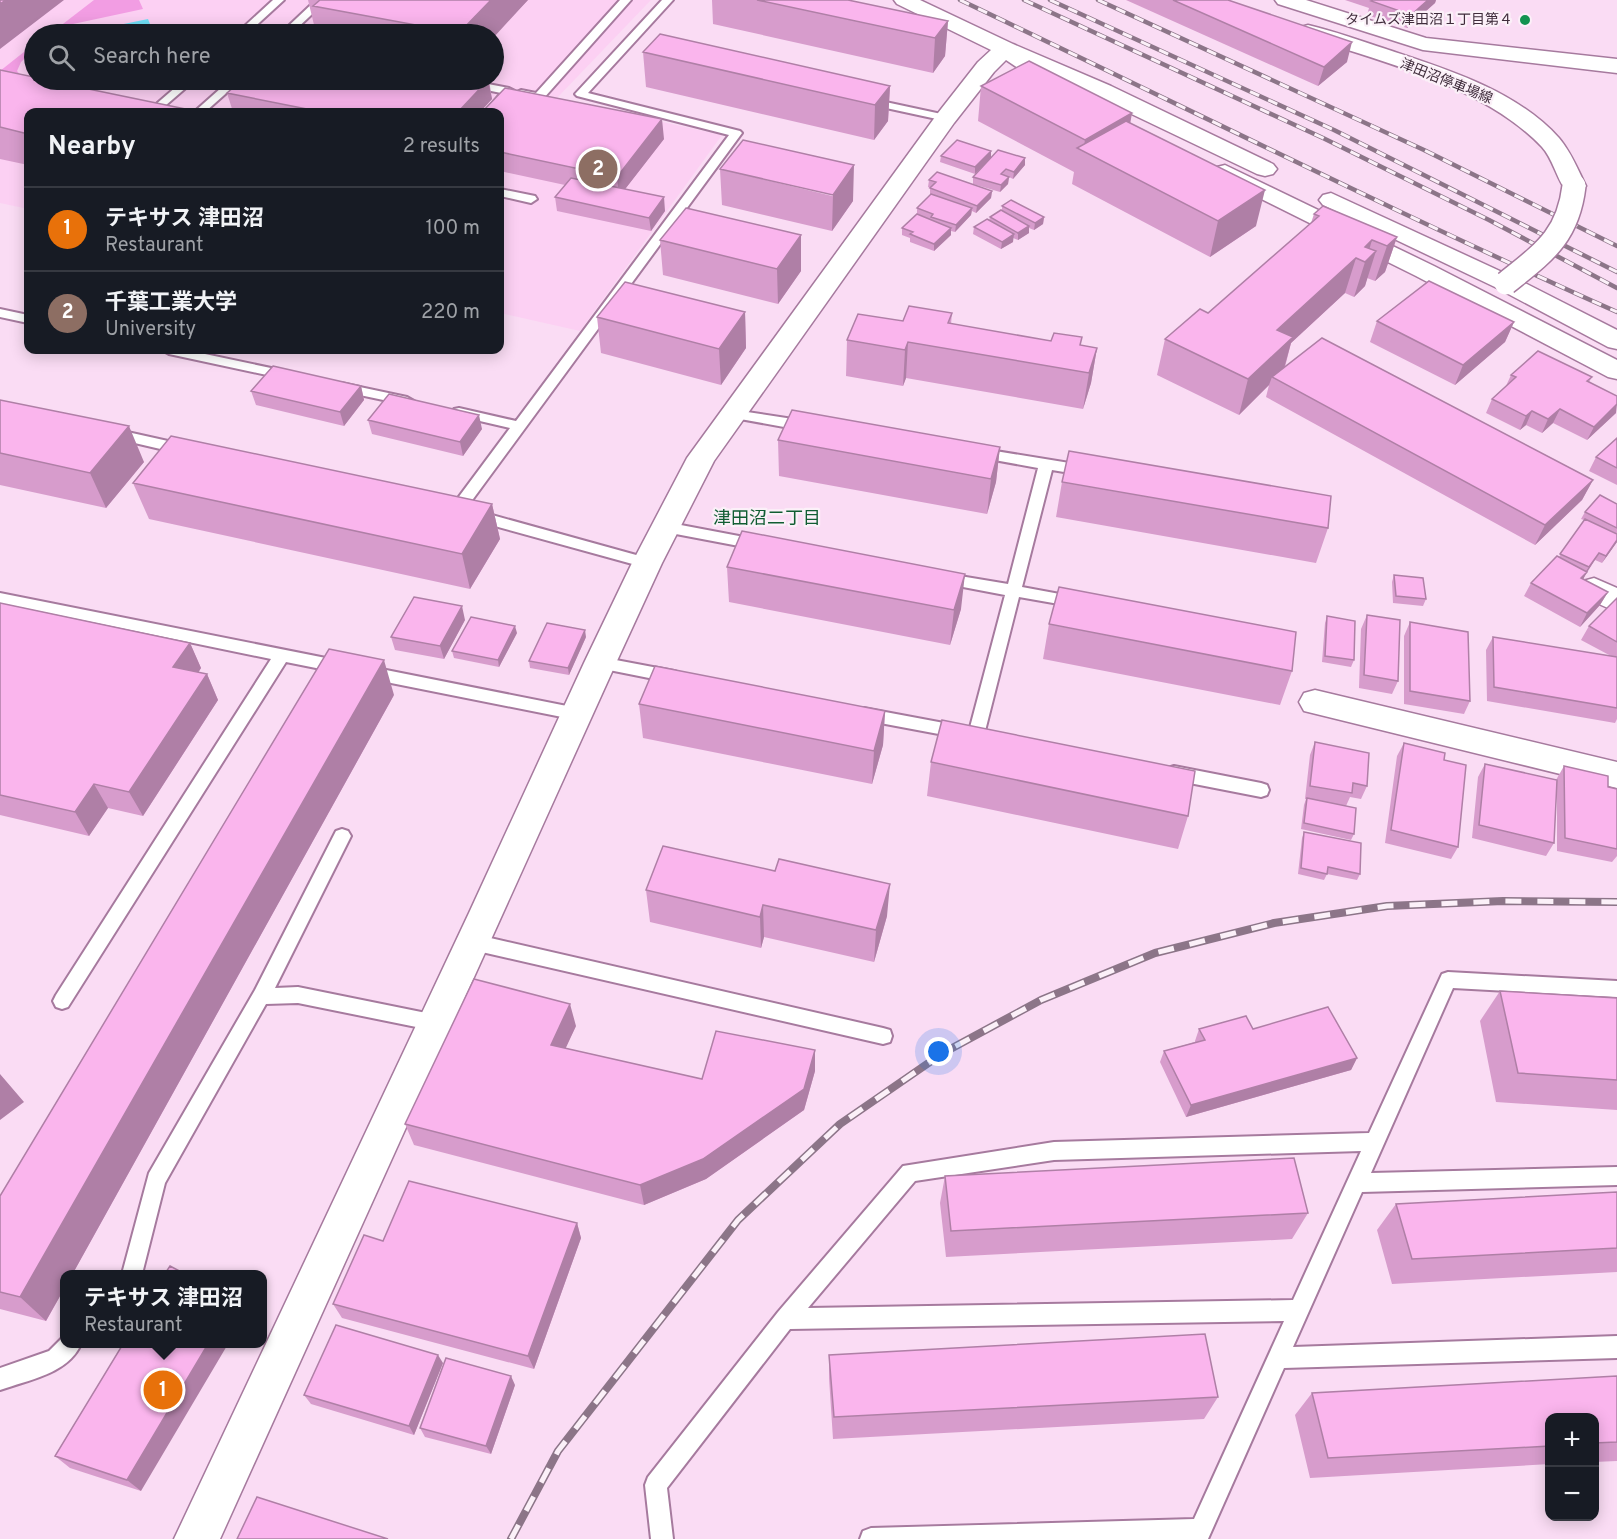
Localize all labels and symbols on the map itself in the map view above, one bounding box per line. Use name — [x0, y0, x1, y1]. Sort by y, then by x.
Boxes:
place label: タイムズ津田沼１丁目第４ — [1345, 11, 1513, 29]
marker: タイムズ津田沼１丁目第４ — [1518, 13, 1532, 27]
street label: 津田沼停車場線 — [1397, 56, 1495, 108]
pin: 2 — [578, 146, 618, 192]
district label: 津田沼二丁目 — [713, 508, 821, 531]
your location — [924, 1037, 953, 1066]
pin: 1 — [144, 1368, 182, 1412]

